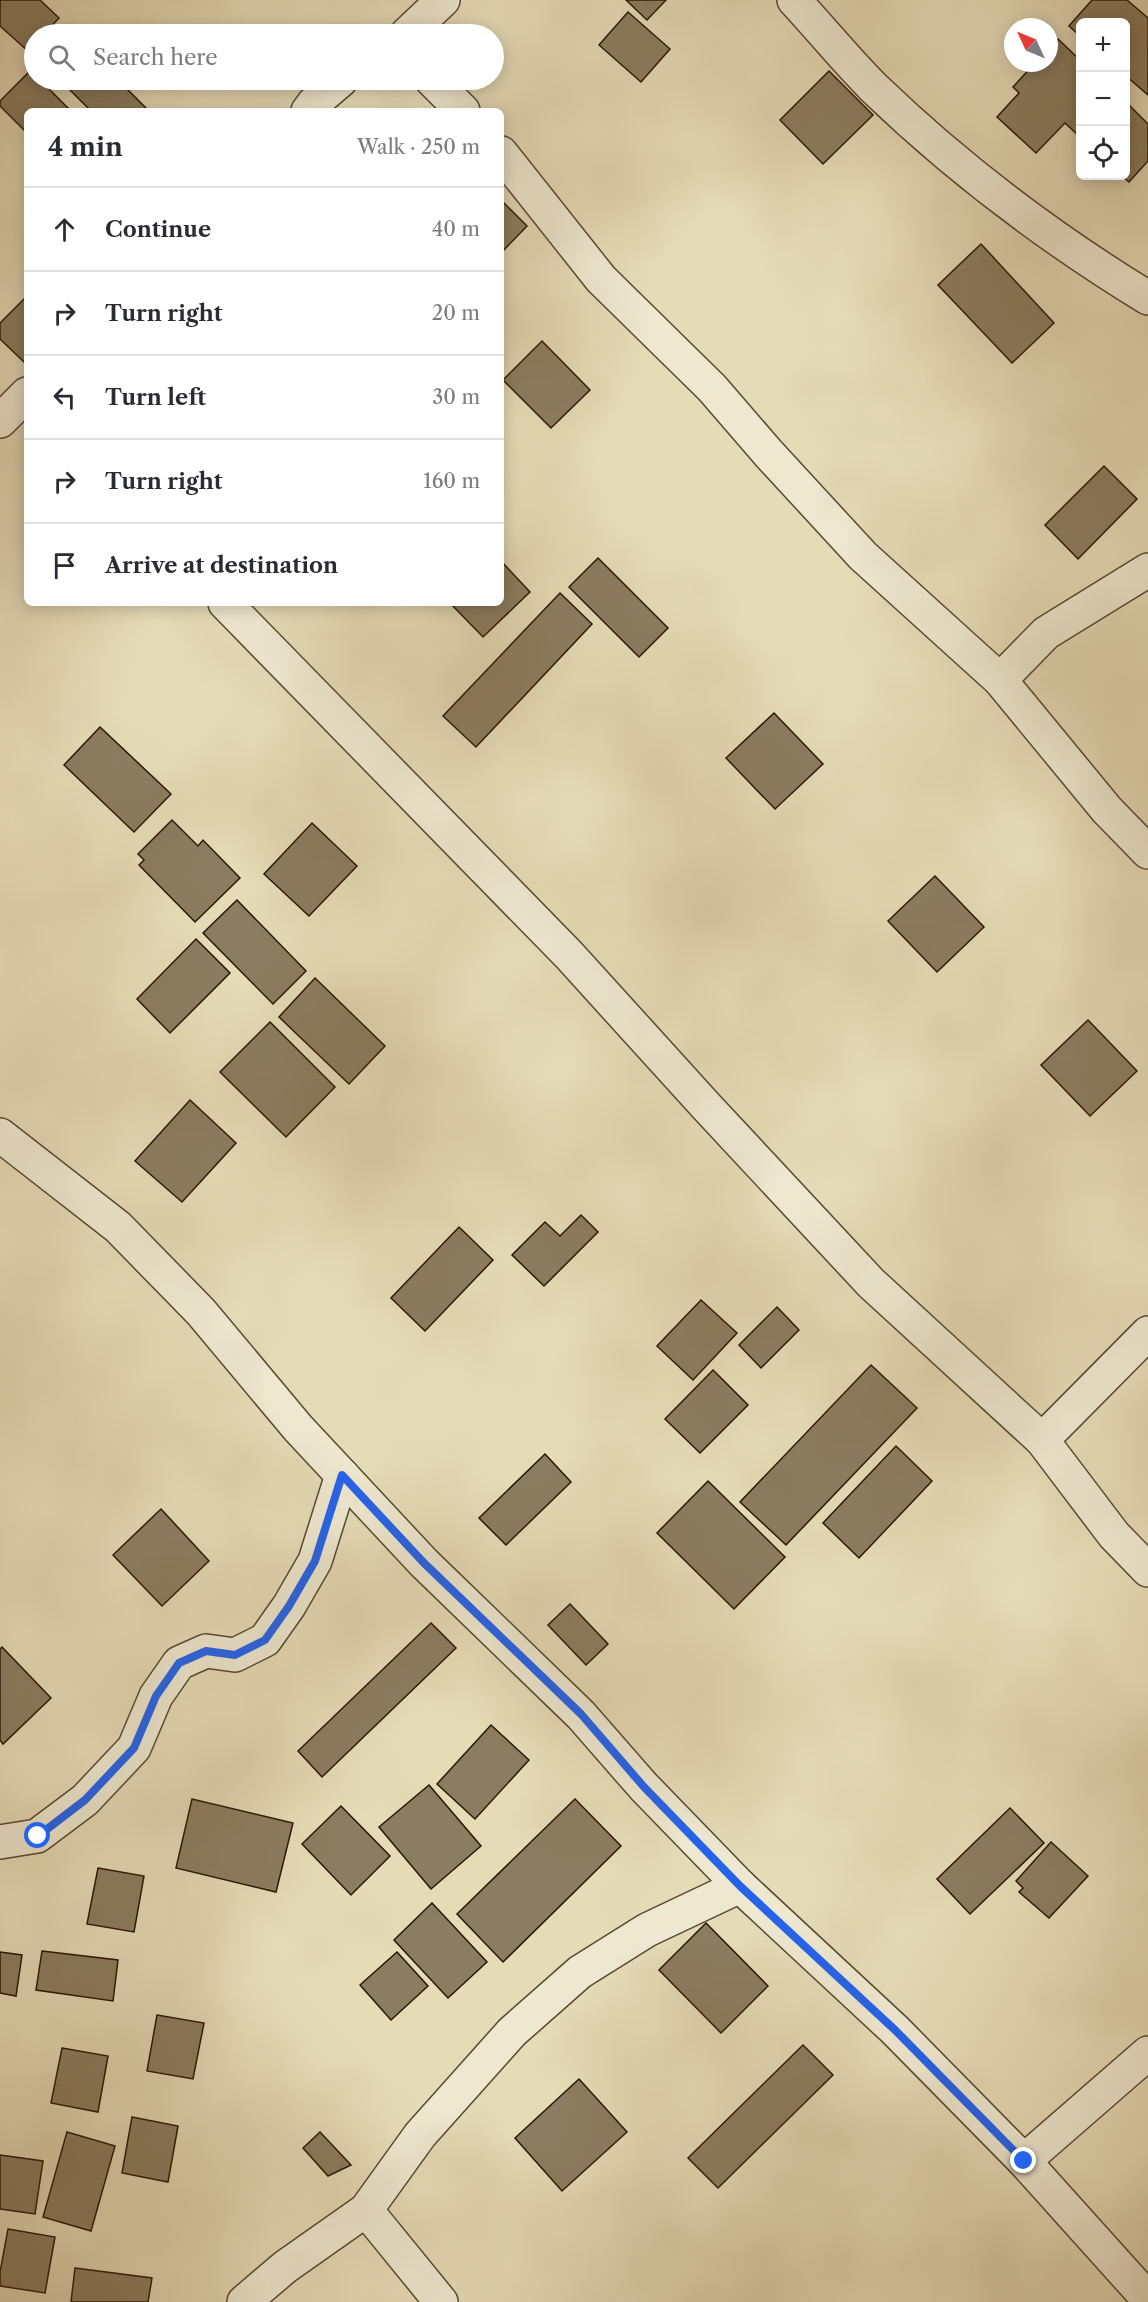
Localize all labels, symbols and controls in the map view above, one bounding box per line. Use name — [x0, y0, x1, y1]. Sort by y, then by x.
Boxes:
north arrow — [1004, 18, 1058, 72]
map controls — [1076, 18, 1130, 180]
button: + — [1076, 18, 1130, 72]
search box — [24, 24, 504, 90]
icon: search — [45, 41, 78, 74]
text: Search here — [93, 44, 218, 71]
button: − — [1076, 72, 1130, 126]
button: locate — [1076, 126, 1130, 180]
text: 4 min — [48, 131, 123, 163]
text: Walk · 250 m — [357, 135, 480, 159]
icon: ahead — [48, 213, 81, 246]
text: Continue — [105, 216, 211, 243]
text: 40 m — [432, 217, 480, 241]
icon: right — [48, 297, 81, 330]
text: Turn right — [105, 300, 223, 327]
text: 20 m — [432, 301, 480, 325]
icon: left — [48, 381, 81, 414]
text: Turn left — [105, 384, 206, 411]
text: 30 m — [432, 385, 480, 409]
icon: right — [48, 465, 81, 498]
text: Turn right — [105, 468, 223, 495]
text: 160 m — [423, 469, 480, 493]
icon: arrive — [48, 549, 81, 582]
text: Arrive at destination — [105, 552, 338, 579]
route start — [24, 1822, 50, 1848]
route end — [1010, 2147, 1036, 2173]

